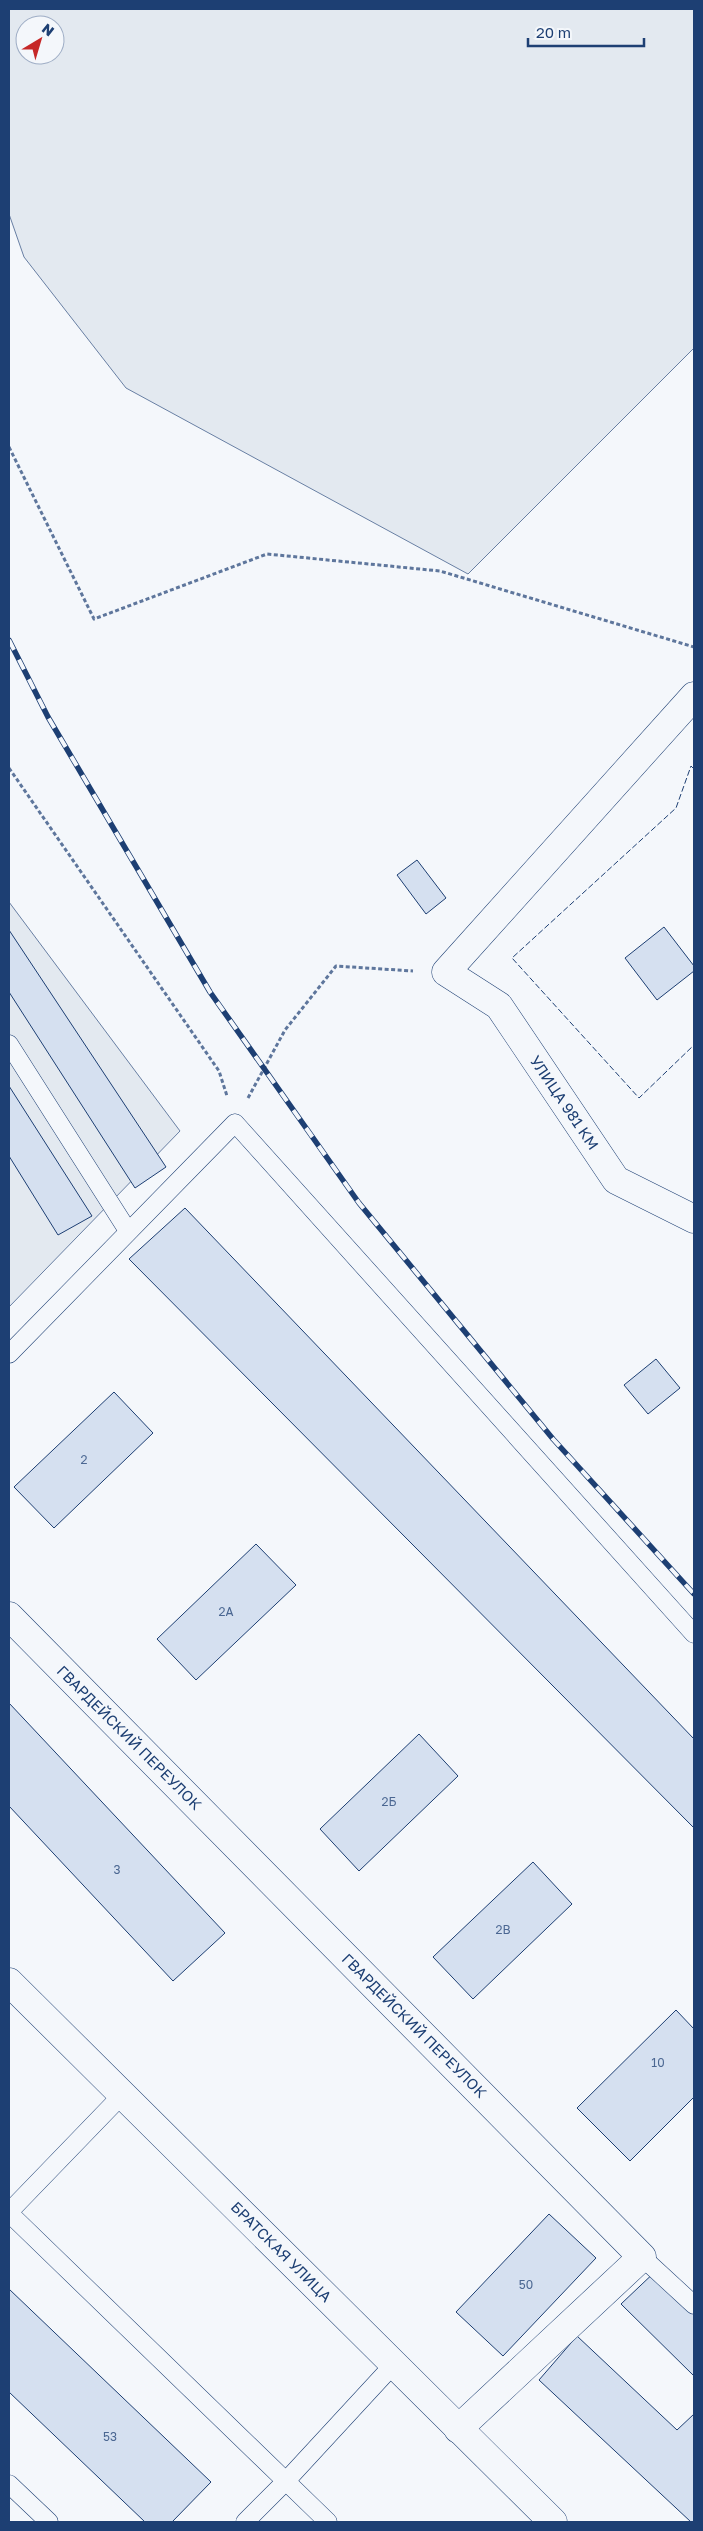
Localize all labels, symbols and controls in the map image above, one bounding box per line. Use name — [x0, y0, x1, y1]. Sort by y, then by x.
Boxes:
north arrow — [15, 15, 65, 65]
scale bar — [528, 15, 644, 47]
text: N — [39, 19, 58, 39]
text: 20 m — [536, 23, 571, 41]
street label: УЛИЦА 981 КМ — [527, 1052, 603, 1153]
house number: 2 — [81, 1452, 88, 1467]
house number: 2А — [218, 1604, 234, 1619]
street label: ГВАРДЕЙСКИЙ ПЕРЕУЛОК — [54, 1661, 206, 1814]
house number: 2Б — [382, 1794, 396, 1809]
house number: 3 — [113, 1862, 121, 1877]
house number: 2В — [495, 1922, 511, 1937]
street label: ГВАРДЕЙСКИЙ ПЕРЕУЛОК — [339, 1949, 491, 2102]
house number: 10 — [651, 2055, 665, 2070]
street label: БРАТСКАЯ УЛИЦА — [228, 2197, 336, 2305]
house number: 50 — [519, 2277, 533, 2292]
house number: 53 — [103, 2429, 117, 2444]

